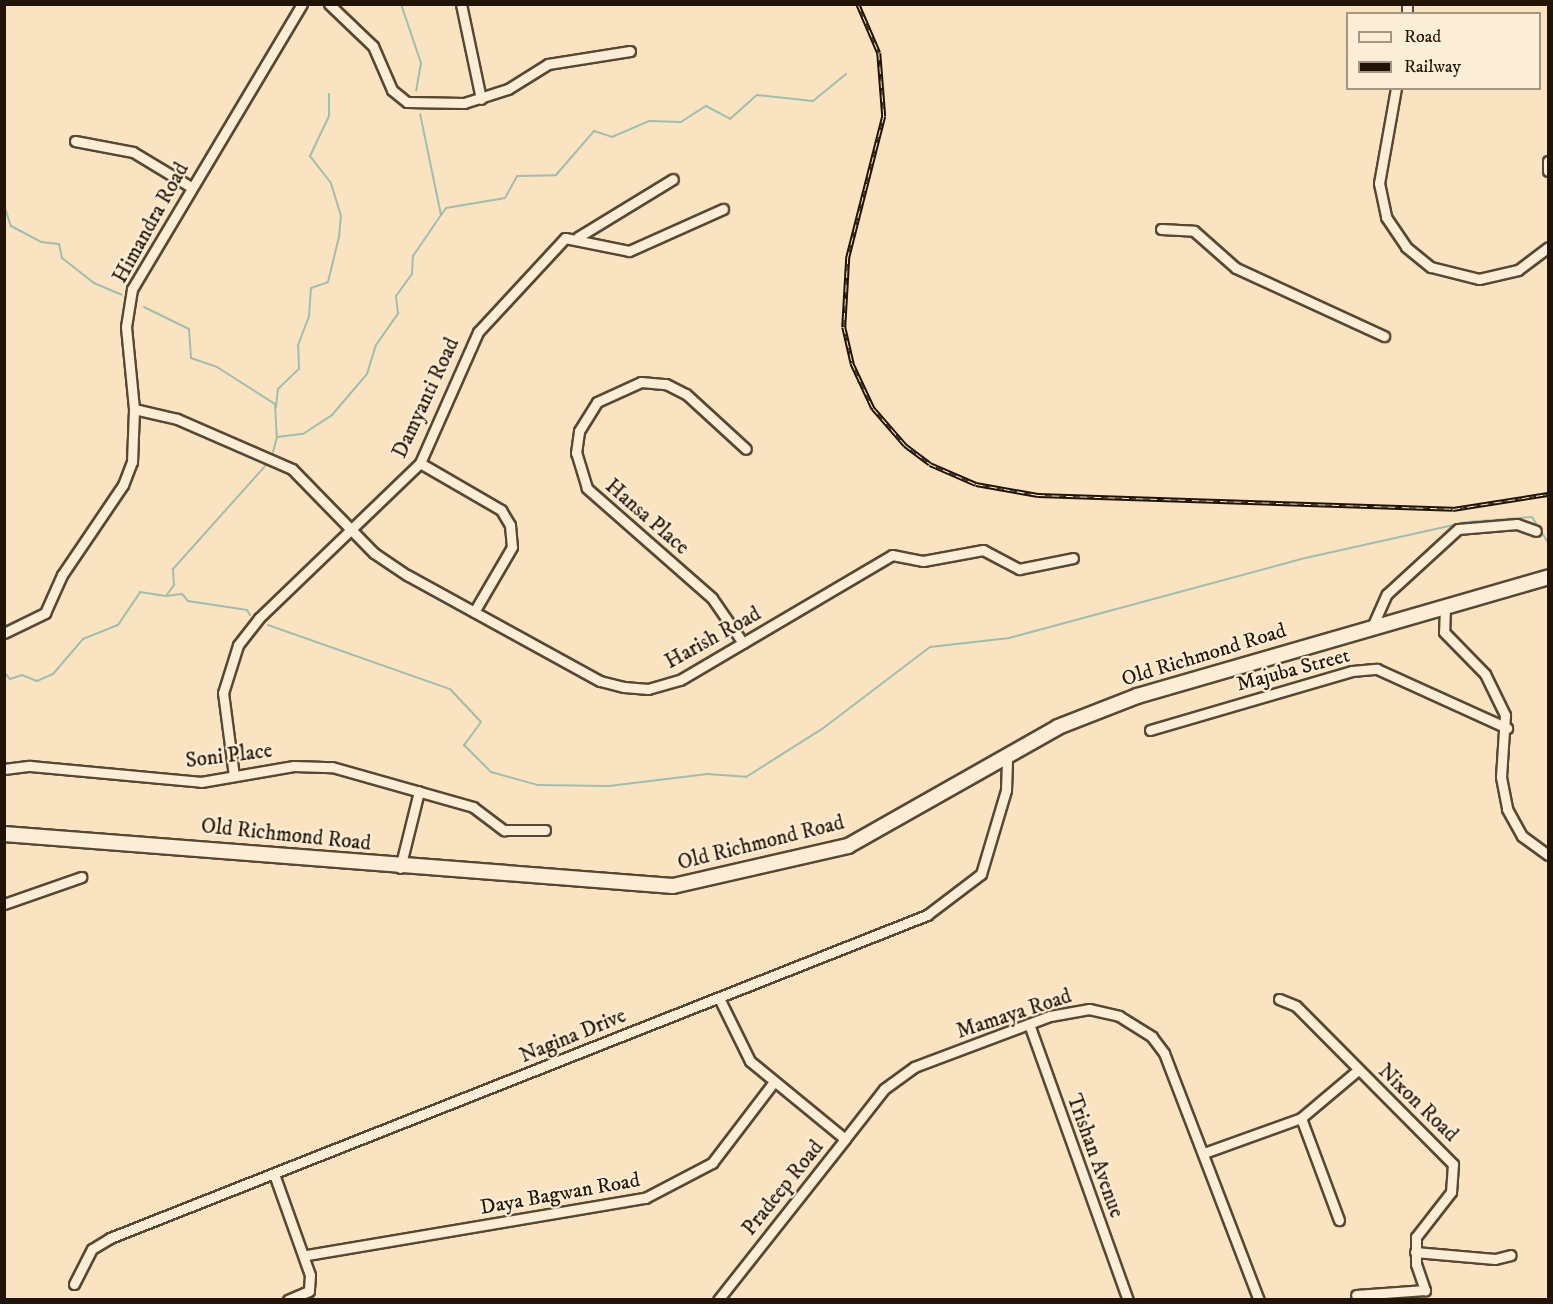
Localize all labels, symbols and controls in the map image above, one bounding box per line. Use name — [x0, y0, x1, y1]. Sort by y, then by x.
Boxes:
legend — [1346, 12, 1541, 90]
text: Road — [1404, 26, 1441, 48]
text: Railway — [1404, 56, 1461, 78]
street label: Himandra Road — [108, 158, 194, 288]
street label: Damyanti Road — [387, 334, 465, 462]
street label: Hansa Place — [600, 474, 694, 560]
street label: Harish Road — [661, 601, 765, 675]
street label: Old Richmond Road — [1119, 618, 1289, 692]
street label: Majuba Street — [1234, 643, 1352, 697]
street label: Soni Place — [184, 738, 274, 774]
street label: Old Richmond Road — [675, 810, 847, 876]
street label: Old Richmond Road — [200, 814, 372, 856]
street label: Mamaya Road — [953, 984, 1075, 1044]
street label: Nagina Drive — [516, 1003, 630, 1069]
street label: Nixon Road — [1373, 1059, 1463, 1147]
street label: Trishan Avenue — [1061, 1091, 1129, 1221]
street label: Pradeep Road — [737, 1135, 829, 1241]
street label: Daya Bagwan Road — [478, 1168, 642, 1220]

